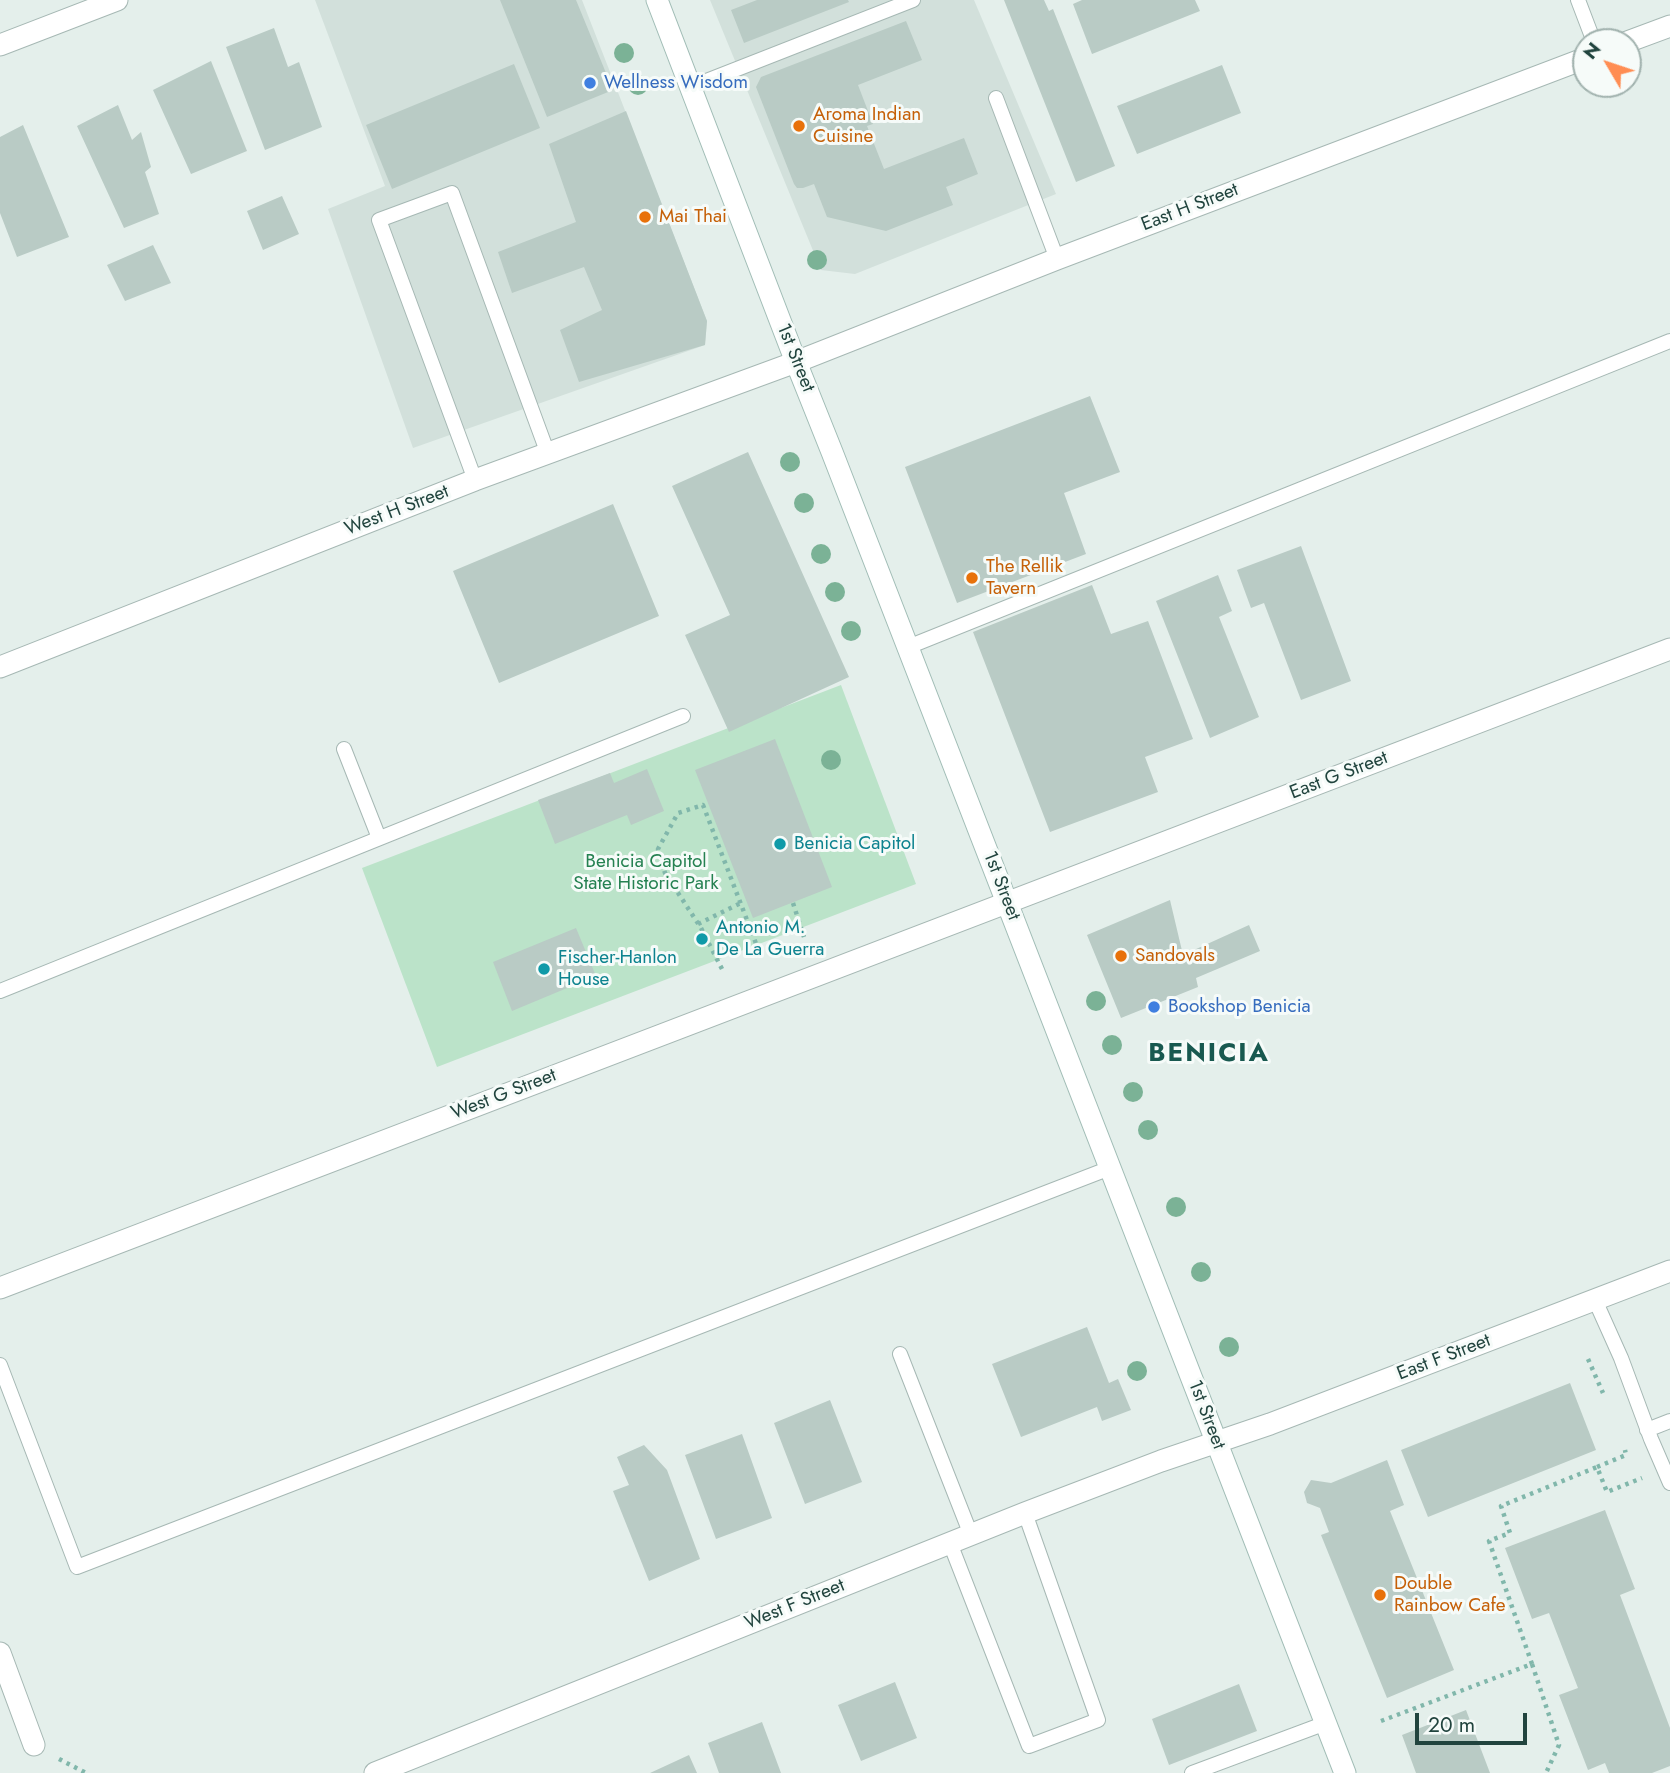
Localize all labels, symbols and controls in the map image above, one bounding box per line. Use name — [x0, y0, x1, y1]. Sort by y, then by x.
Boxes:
north arrow — [1572, 28, 1642, 98]
text: N — [1577, 36, 1607, 65]
place label: Wellness Wisdom — [604, 72, 748, 94]
marker: Wellness Wisdom — [582, 75, 598, 91]
place label: Aroma Indian Cuisine — [813, 104, 921, 148]
marker: Aroma Indian Cuisine — [791, 118, 807, 134]
street label: East H Street — [1138, 179, 1242, 237]
place label: Mai Thai — [659, 206, 727, 228]
marker: Mai Thai — [637, 209, 653, 225]
street label: 1st Street — [771, 320, 819, 396]
street label: West H Street — [342, 481, 452, 541]
place label: The Rellik Tavern — [986, 556, 1063, 600]
marker: The Rellik Tavern — [964, 570, 980, 586]
street label: East G Street — [1287, 747, 1391, 805]
place label: Benicia Capitol — [794, 833, 915, 855]
marker: Benicia Capitol — [772, 836, 788, 852]
street label: 1st Street — [977, 848, 1025, 924]
park label: Benicia Capitol State Historic Park — [573, 851, 719, 895]
place label: Antonio M. De La Guerra — [716, 917, 824, 961]
marker: Antonio M. De La Guerra — [694, 931, 710, 947]
place label: Sandovals — [1135, 945, 1215, 967]
place label: Fischer-Hanlon House — [558, 947, 677, 991]
marker: Sandovals — [1113, 948, 1129, 964]
marker: Fischer-Hanlon House — [536, 961, 552, 977]
place label: Bookshop Benicia — [1168, 996, 1311, 1018]
marker: Bookshop Benicia — [1146, 999, 1162, 1015]
district label: BENICIA — [1149, 1039, 1269, 1071]
street label: West G Street — [448, 1065, 560, 1125]
street label: East F Street — [1394, 1330, 1494, 1386]
street label: 1st Street — [1182, 1377, 1230, 1453]
place label: Double Rainbow Cafe — [1394, 1573, 1506, 1617]
street label: West F Street — [742, 1575, 848, 1635]
marker: Double Rainbow Cafe — [1372, 1587, 1388, 1603]
scale bar — [1418, 1700, 1530, 1744]
text: 20 m — [1428, 1710, 1475, 1740]

